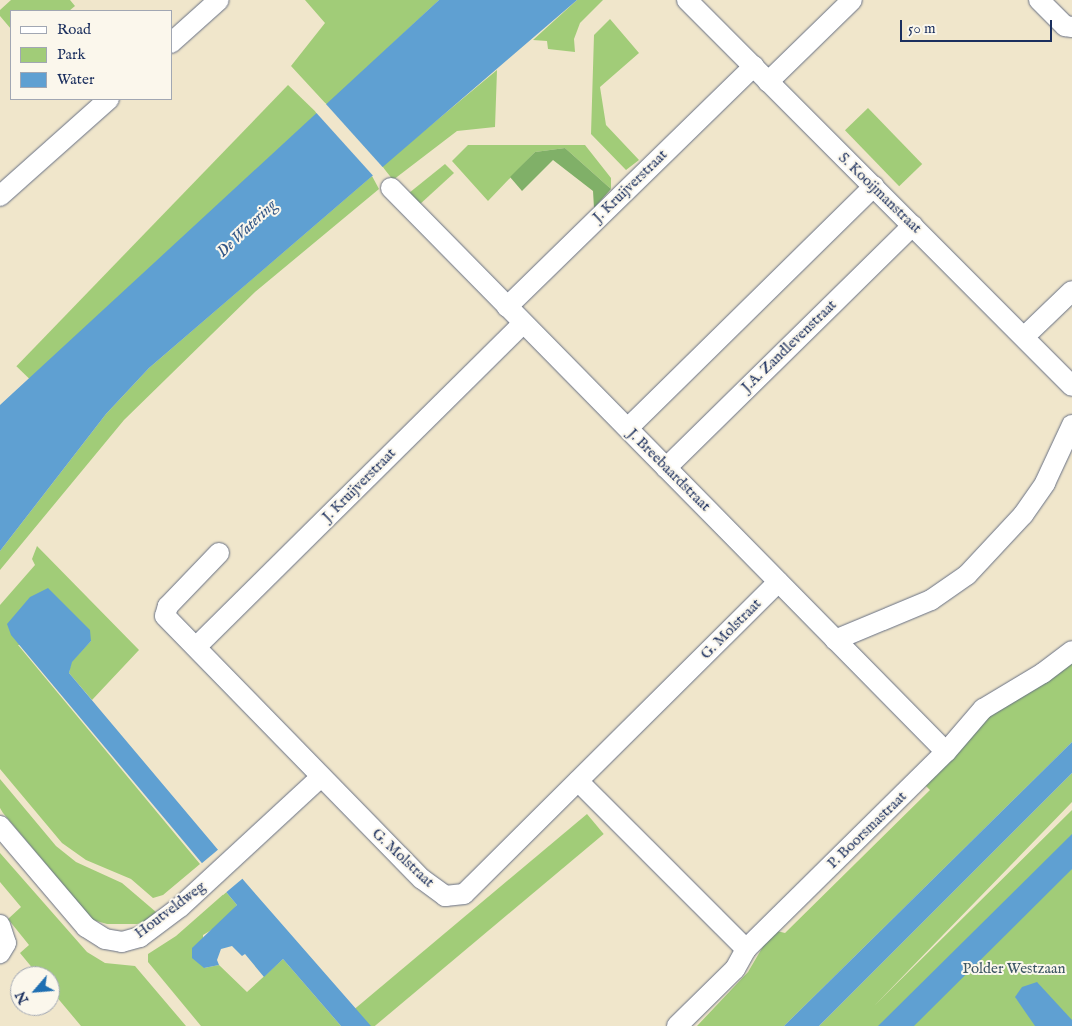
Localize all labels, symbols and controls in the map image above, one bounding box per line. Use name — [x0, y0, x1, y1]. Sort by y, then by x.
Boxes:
legend — [10, 10, 172, 100]
scale bar — [902, 10, 1054, 42]
text: 50 m — [908, 19, 936, 38]
text: Road — [57, 20, 91, 39]
text: Park — [57, 45, 86, 64]
text: Water — [57, 70, 94, 89]
street label: J. Kruijverstraat — [589, 146, 671, 226]
street label: S. Kooijmanstraat — [835, 149, 925, 237]
water label: De Watering — [213, 196, 281, 262]
street label: J.A. Zandlevenstraat — [738, 296, 840, 396]
street label: J. Breebaardstraat — [624, 425, 714, 515]
street label: J. Kruijverstraat — [318, 444, 400, 526]
street label: G. Molstraat — [697, 595, 765, 663]
street label: P. Boorsmastraat — [824, 788, 910, 872]
street label: G. Molstraat — [368, 825, 438, 891]
street label: Houtveldweg — [131, 878, 209, 942]
park label: Polder Westzaan — [963, 960, 1065, 978]
north arrow — [10, 966, 60, 1016]
text: N — [12, 988, 33, 1007]

